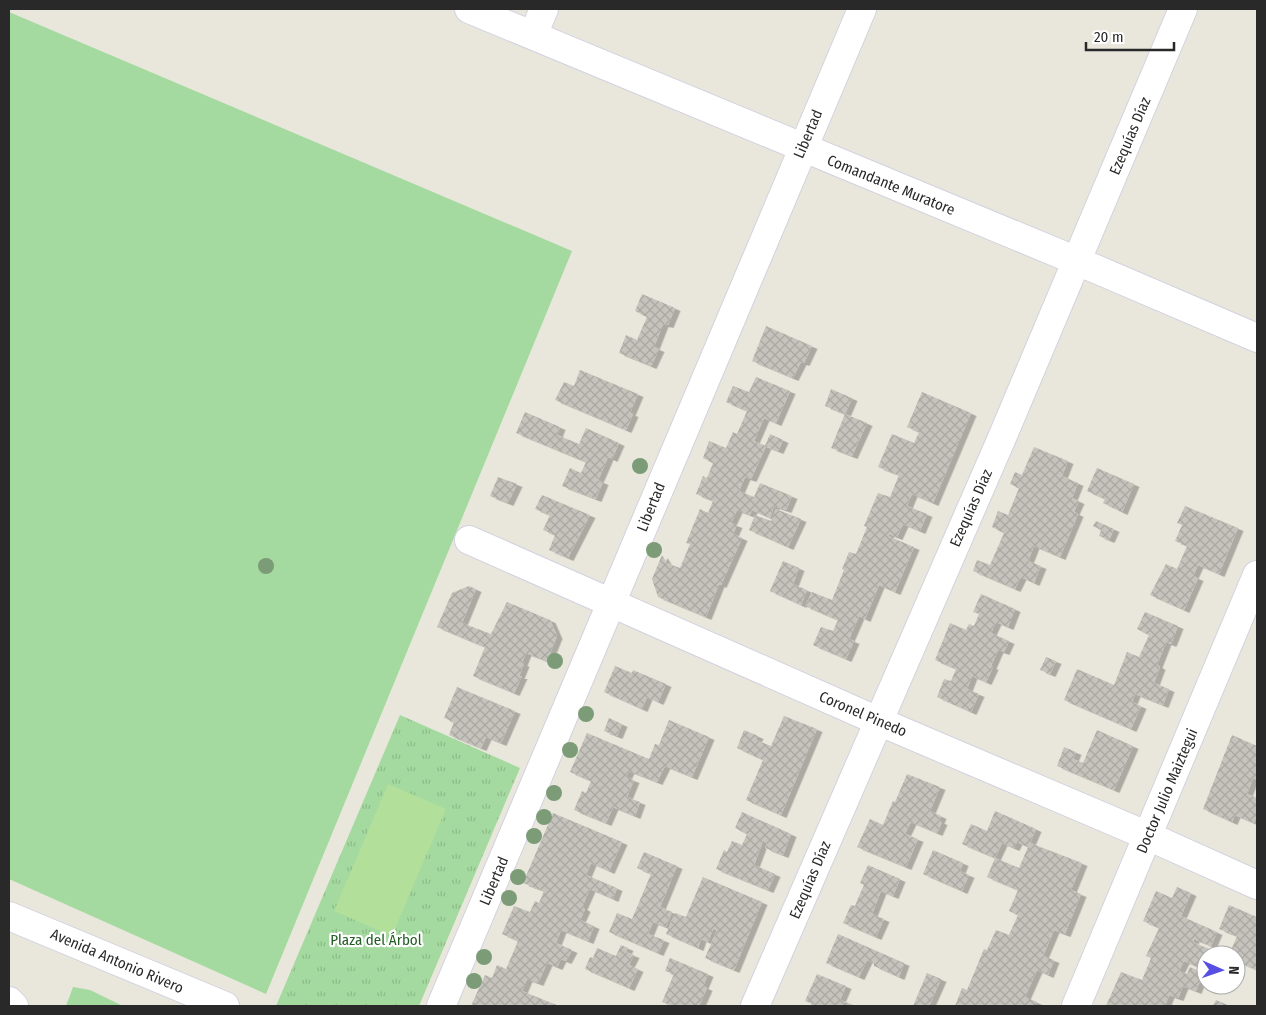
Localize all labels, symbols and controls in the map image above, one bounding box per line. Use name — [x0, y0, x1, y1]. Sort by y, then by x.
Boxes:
scale bar — [1086, 20, 1174, 52]
text: 20 m — [1094, 28, 1124, 46]
street label: Ezequías Díaz — [1106, 94, 1155, 178]
street label: Libertad — [790, 107, 826, 161]
street label: Comandante Muratore — [824, 151, 958, 219]
street label: Ezequías Díaz — [946, 466, 996, 550]
street label: Libertad — [633, 480, 669, 534]
street label: Coronel Pinedo — [816, 687, 910, 741]
street label: Doctor Julio Maiztegui — [1133, 726, 1201, 856]
street label: Ezequías Díaz — [786, 838, 835, 922]
street label: Libertad — [476, 854, 512, 908]
street label: Avenida Antonio Rivero — [48, 925, 186, 997]
park label: Plaza del Árbol — [330, 931, 422, 949]
north arrow — [1196, 945, 1246, 995]
text: N — [1225, 966, 1242, 975]

